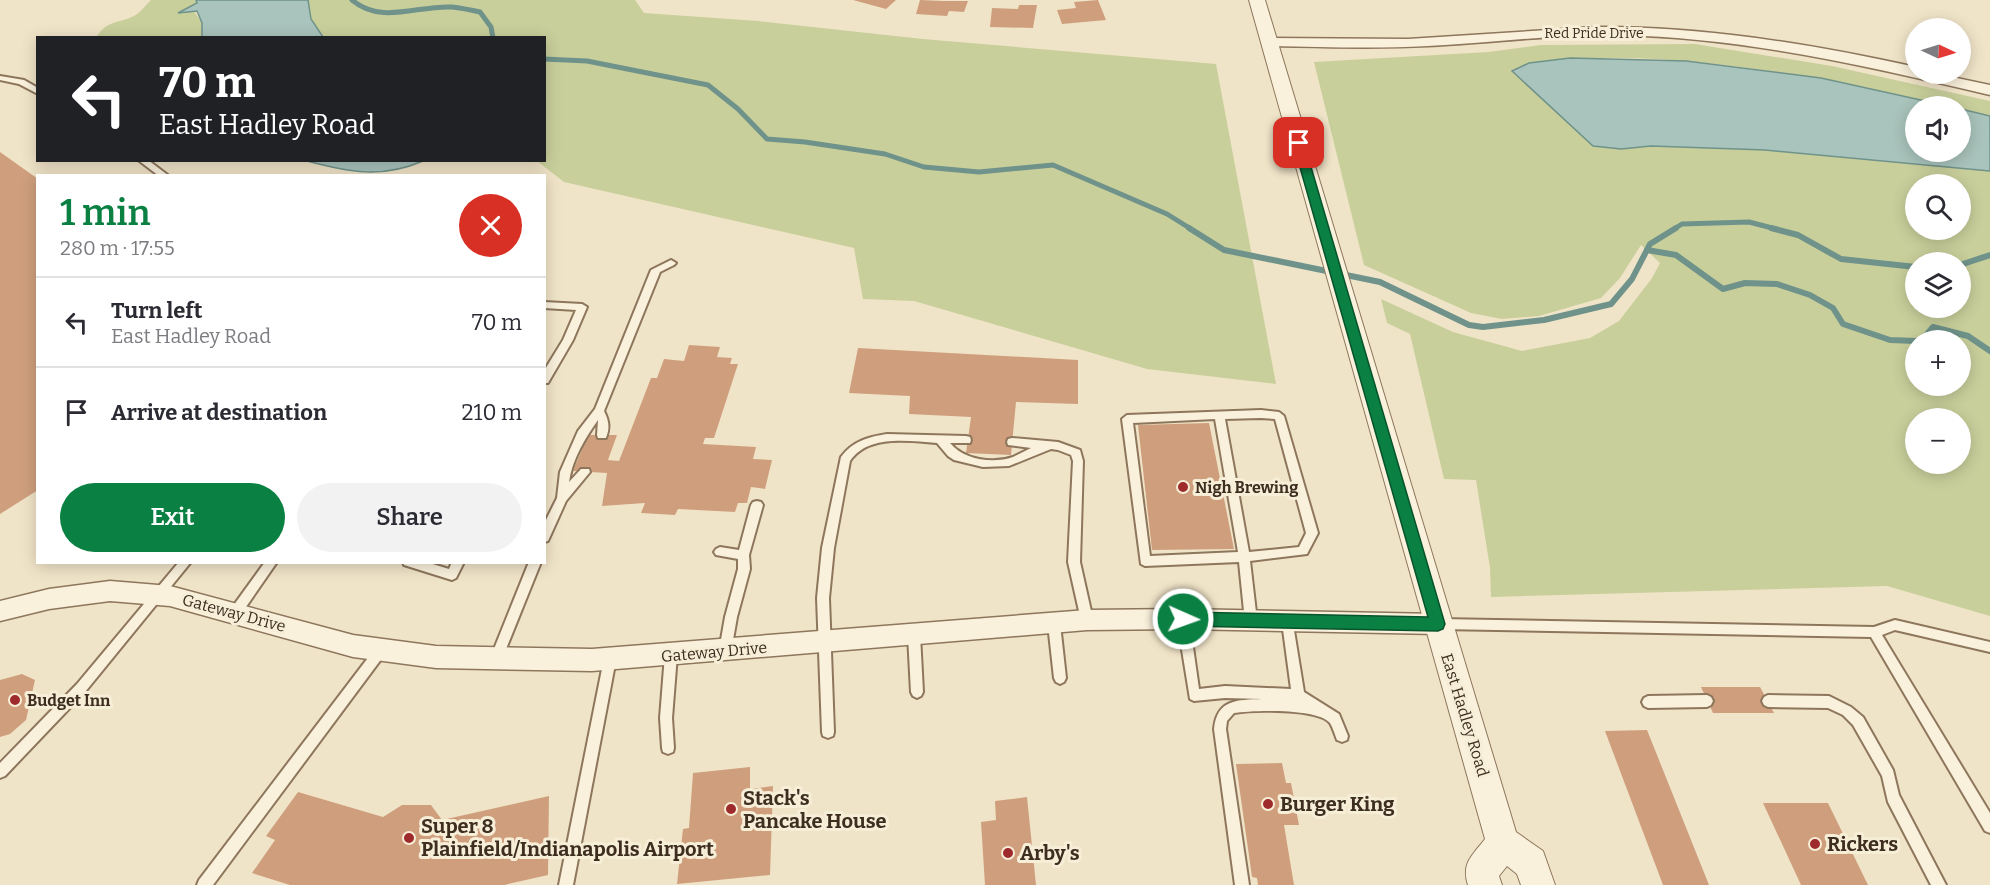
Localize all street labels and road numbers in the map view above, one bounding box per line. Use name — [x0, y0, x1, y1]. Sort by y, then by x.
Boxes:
street label: Red Pride Drive — [1544, 25, 1644, 42]
street label: Gateway Drive — [180, 590, 288, 636]
street label: Gateway Drive — [660, 638, 768, 666]
street label: East Hadley Road — [1437, 651, 1493, 779]

